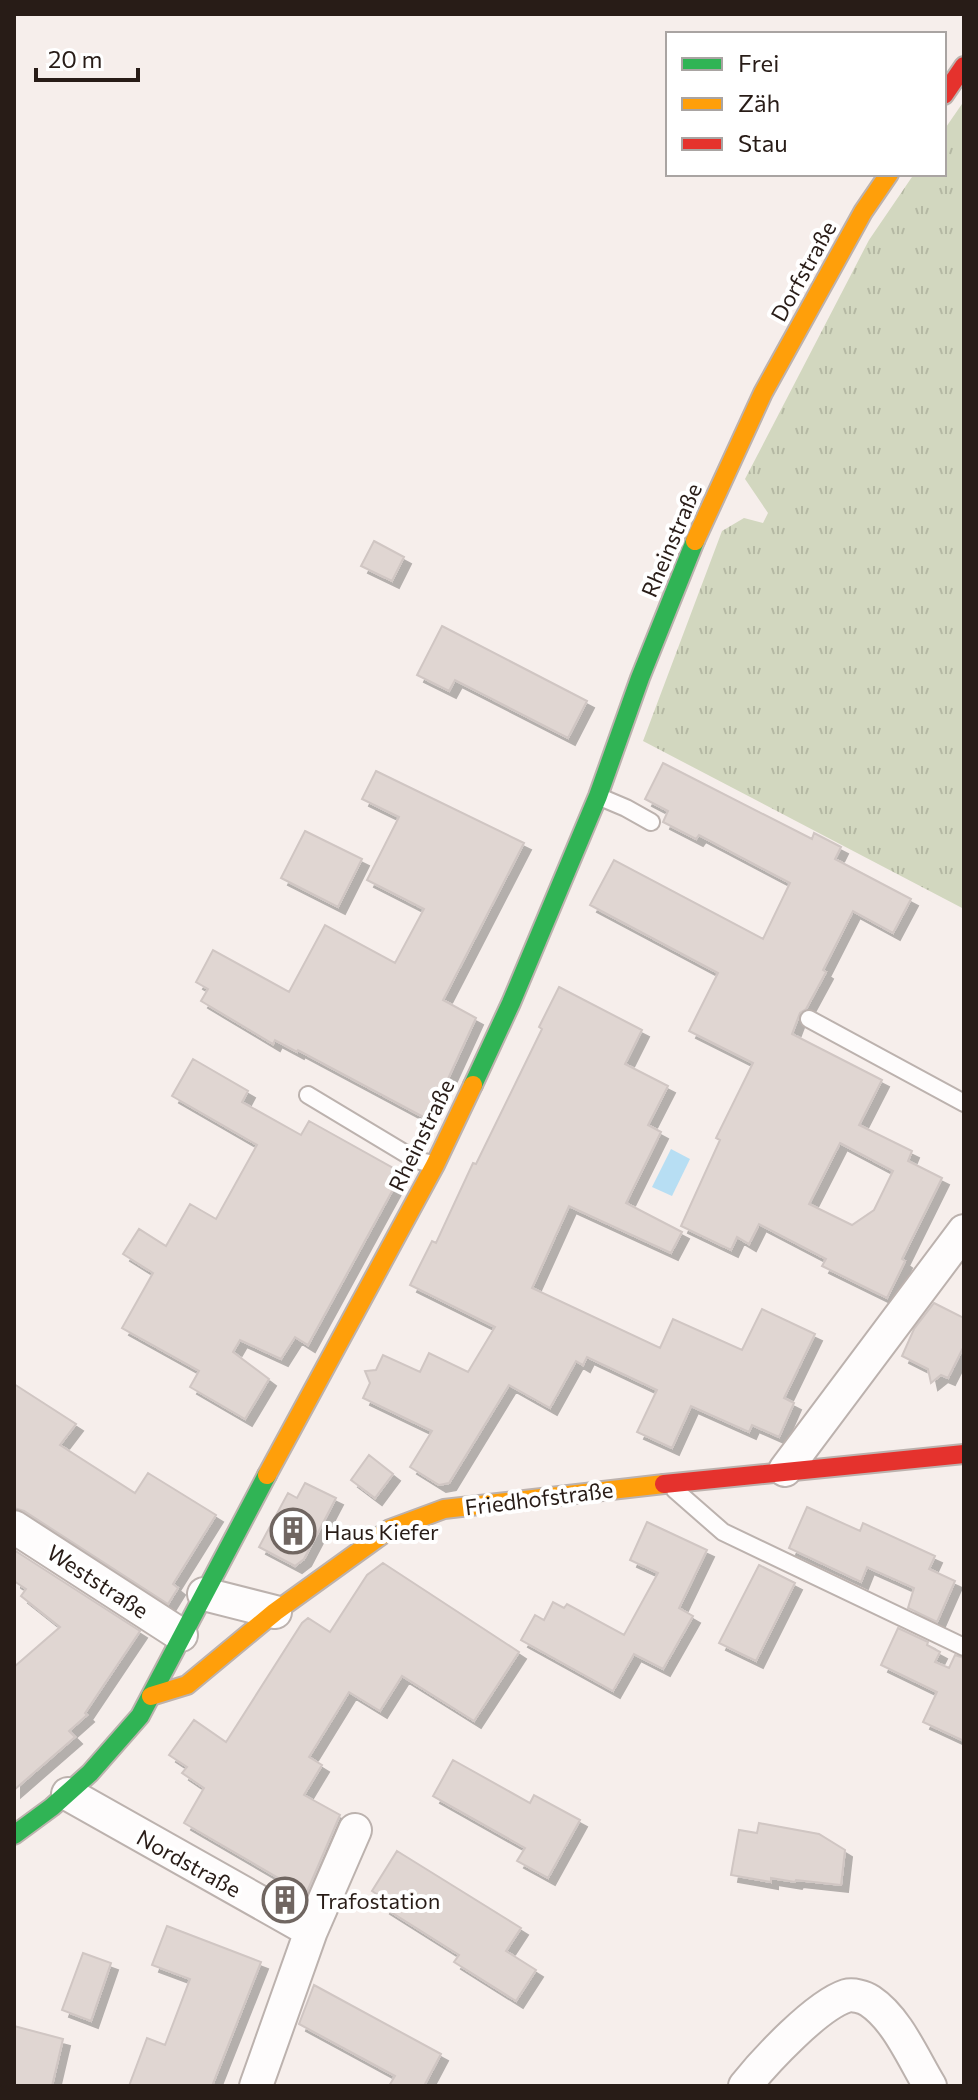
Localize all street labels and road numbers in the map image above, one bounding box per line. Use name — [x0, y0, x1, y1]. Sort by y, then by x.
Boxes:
street label: Dorfstraße — [764, 216, 842, 326]
street label: Rheinstraße — [635, 479, 707, 601]
street label: Rheinstraße — [382, 1075, 460, 1195]
street label: Friedhofstraße — [463, 1476, 615, 1520]
street label: Weststraße — [42, 1538, 154, 1624]
street label: Nordstraße — [132, 1823, 246, 1903]

